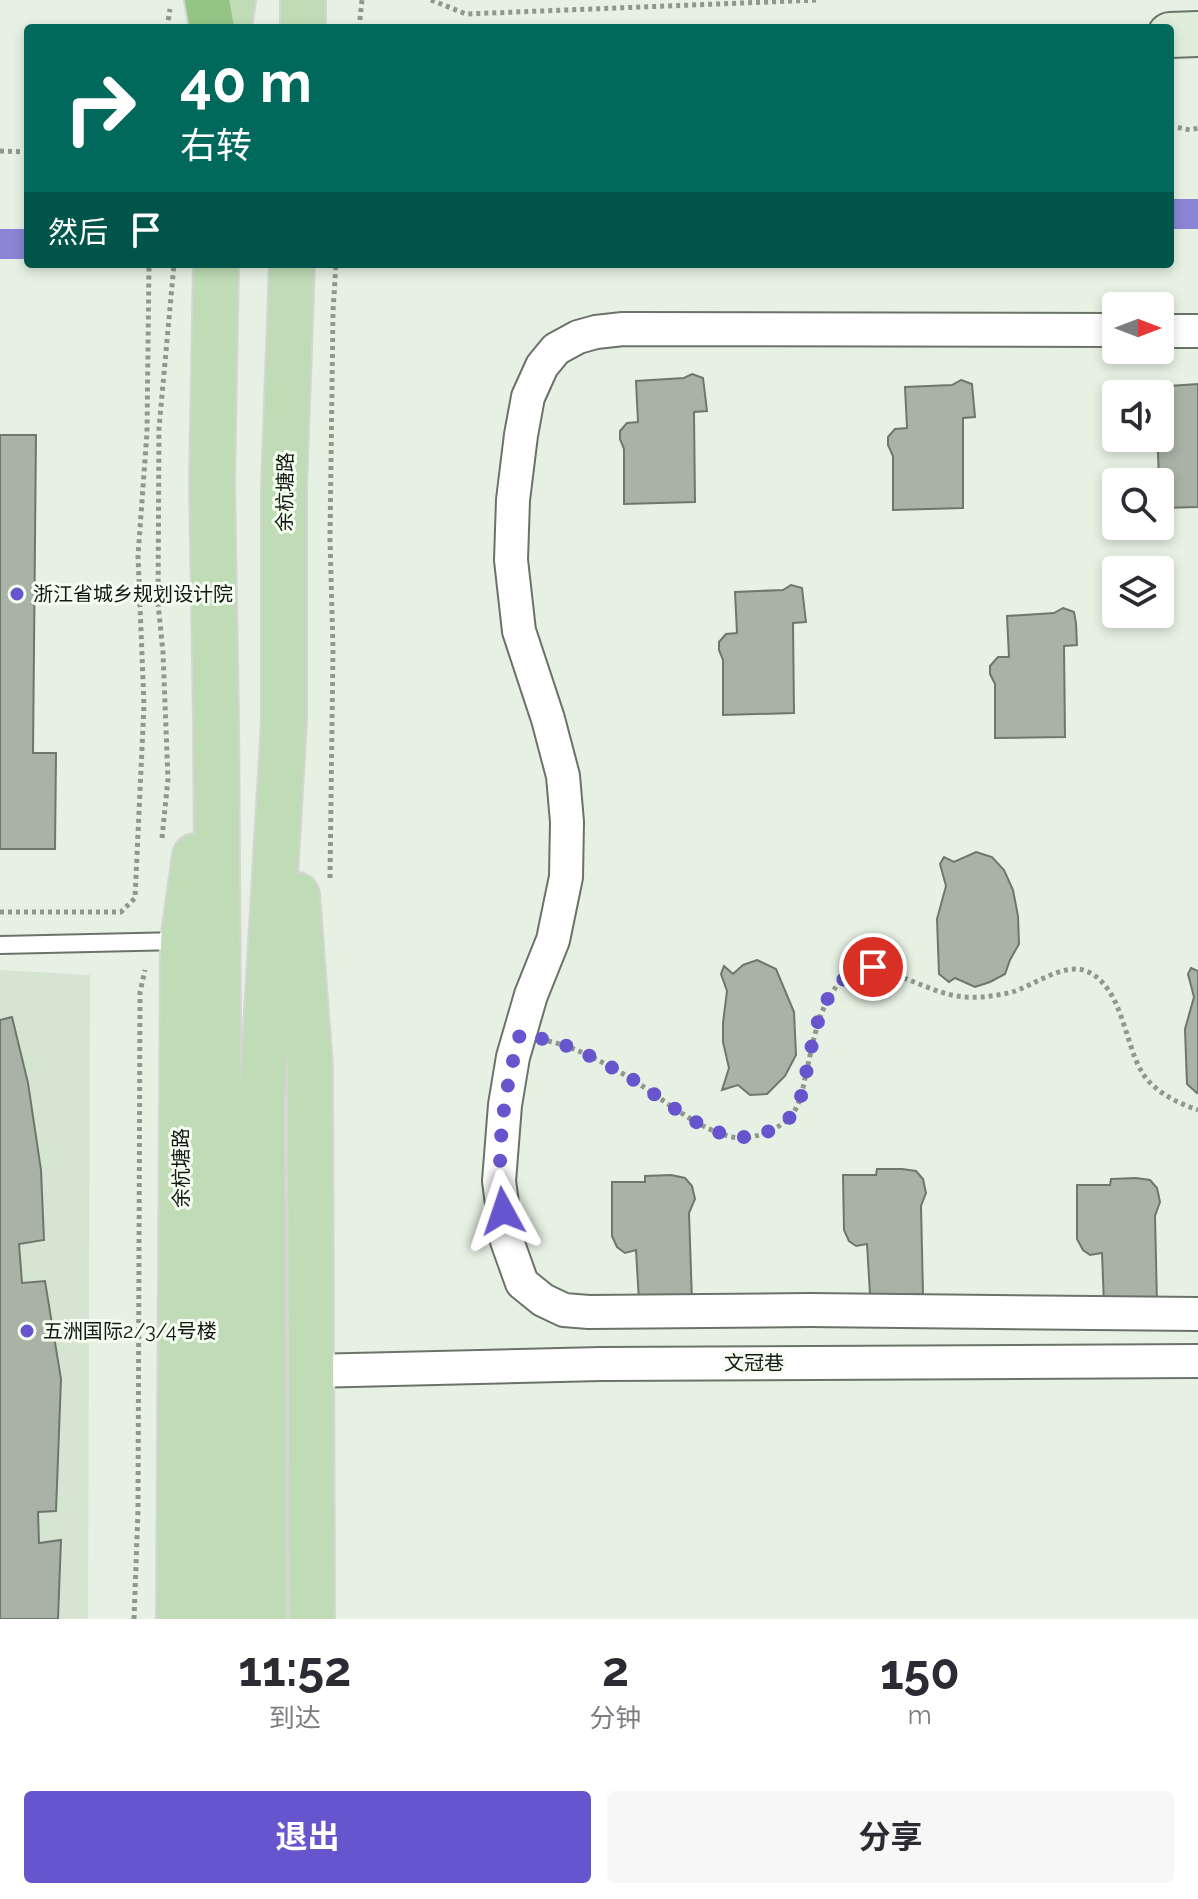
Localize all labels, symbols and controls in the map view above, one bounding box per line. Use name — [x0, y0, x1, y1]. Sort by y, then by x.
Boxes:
text: 40 m — [180, 49, 312, 115]
icon: right — [48, 56, 152, 160]
text: 右转 — [180, 124, 252, 166]
icon: arrive — [124, 208, 168, 252]
text: 然后 — [48, 215, 108, 250]
north arrow — [1102, 292, 1174, 364]
map controls — [1102, 292, 1174, 628]
button: sound — [1102, 380, 1174, 452]
street label: 余杭塘路 — [272, 452, 298, 532]
button: search — [1102, 468, 1174, 540]
button: layers — [1102, 556, 1174, 628]
place label: 浙江省城乡规划设计院 — [33, 582, 233, 606]
marker: 浙江省城乡规划设计院 — [8, 585, 26, 603]
pin — [839, 933, 907, 1001]
icon: arrive — [851, 945, 895, 989]
street label: 余杭塘路 — [169, 1128, 193, 1208]
position arrow — [461, 1169, 545, 1253]
place label: 五洲国际2/3/4号楼 — [43, 1319, 217, 1343]
marker: 五洲国际2/3/4号楼 — [18, 1322, 36, 1340]
street label: 文冠巷 — [724, 1351, 784, 1375]
text: 11:52 — [238, 1641, 351, 1697]
text: 2 — [602, 1641, 629, 1697]
text: 150 — [880, 1644, 960, 1700]
text: m — [908, 1700, 932, 1730]
text: 到达 — [269, 1703, 321, 1733]
text: 分钟 — [590, 1703, 642, 1733]
button: 退出 — [24, 1791, 591, 1883]
button: 分享 — [607, 1791, 1174, 1883]

